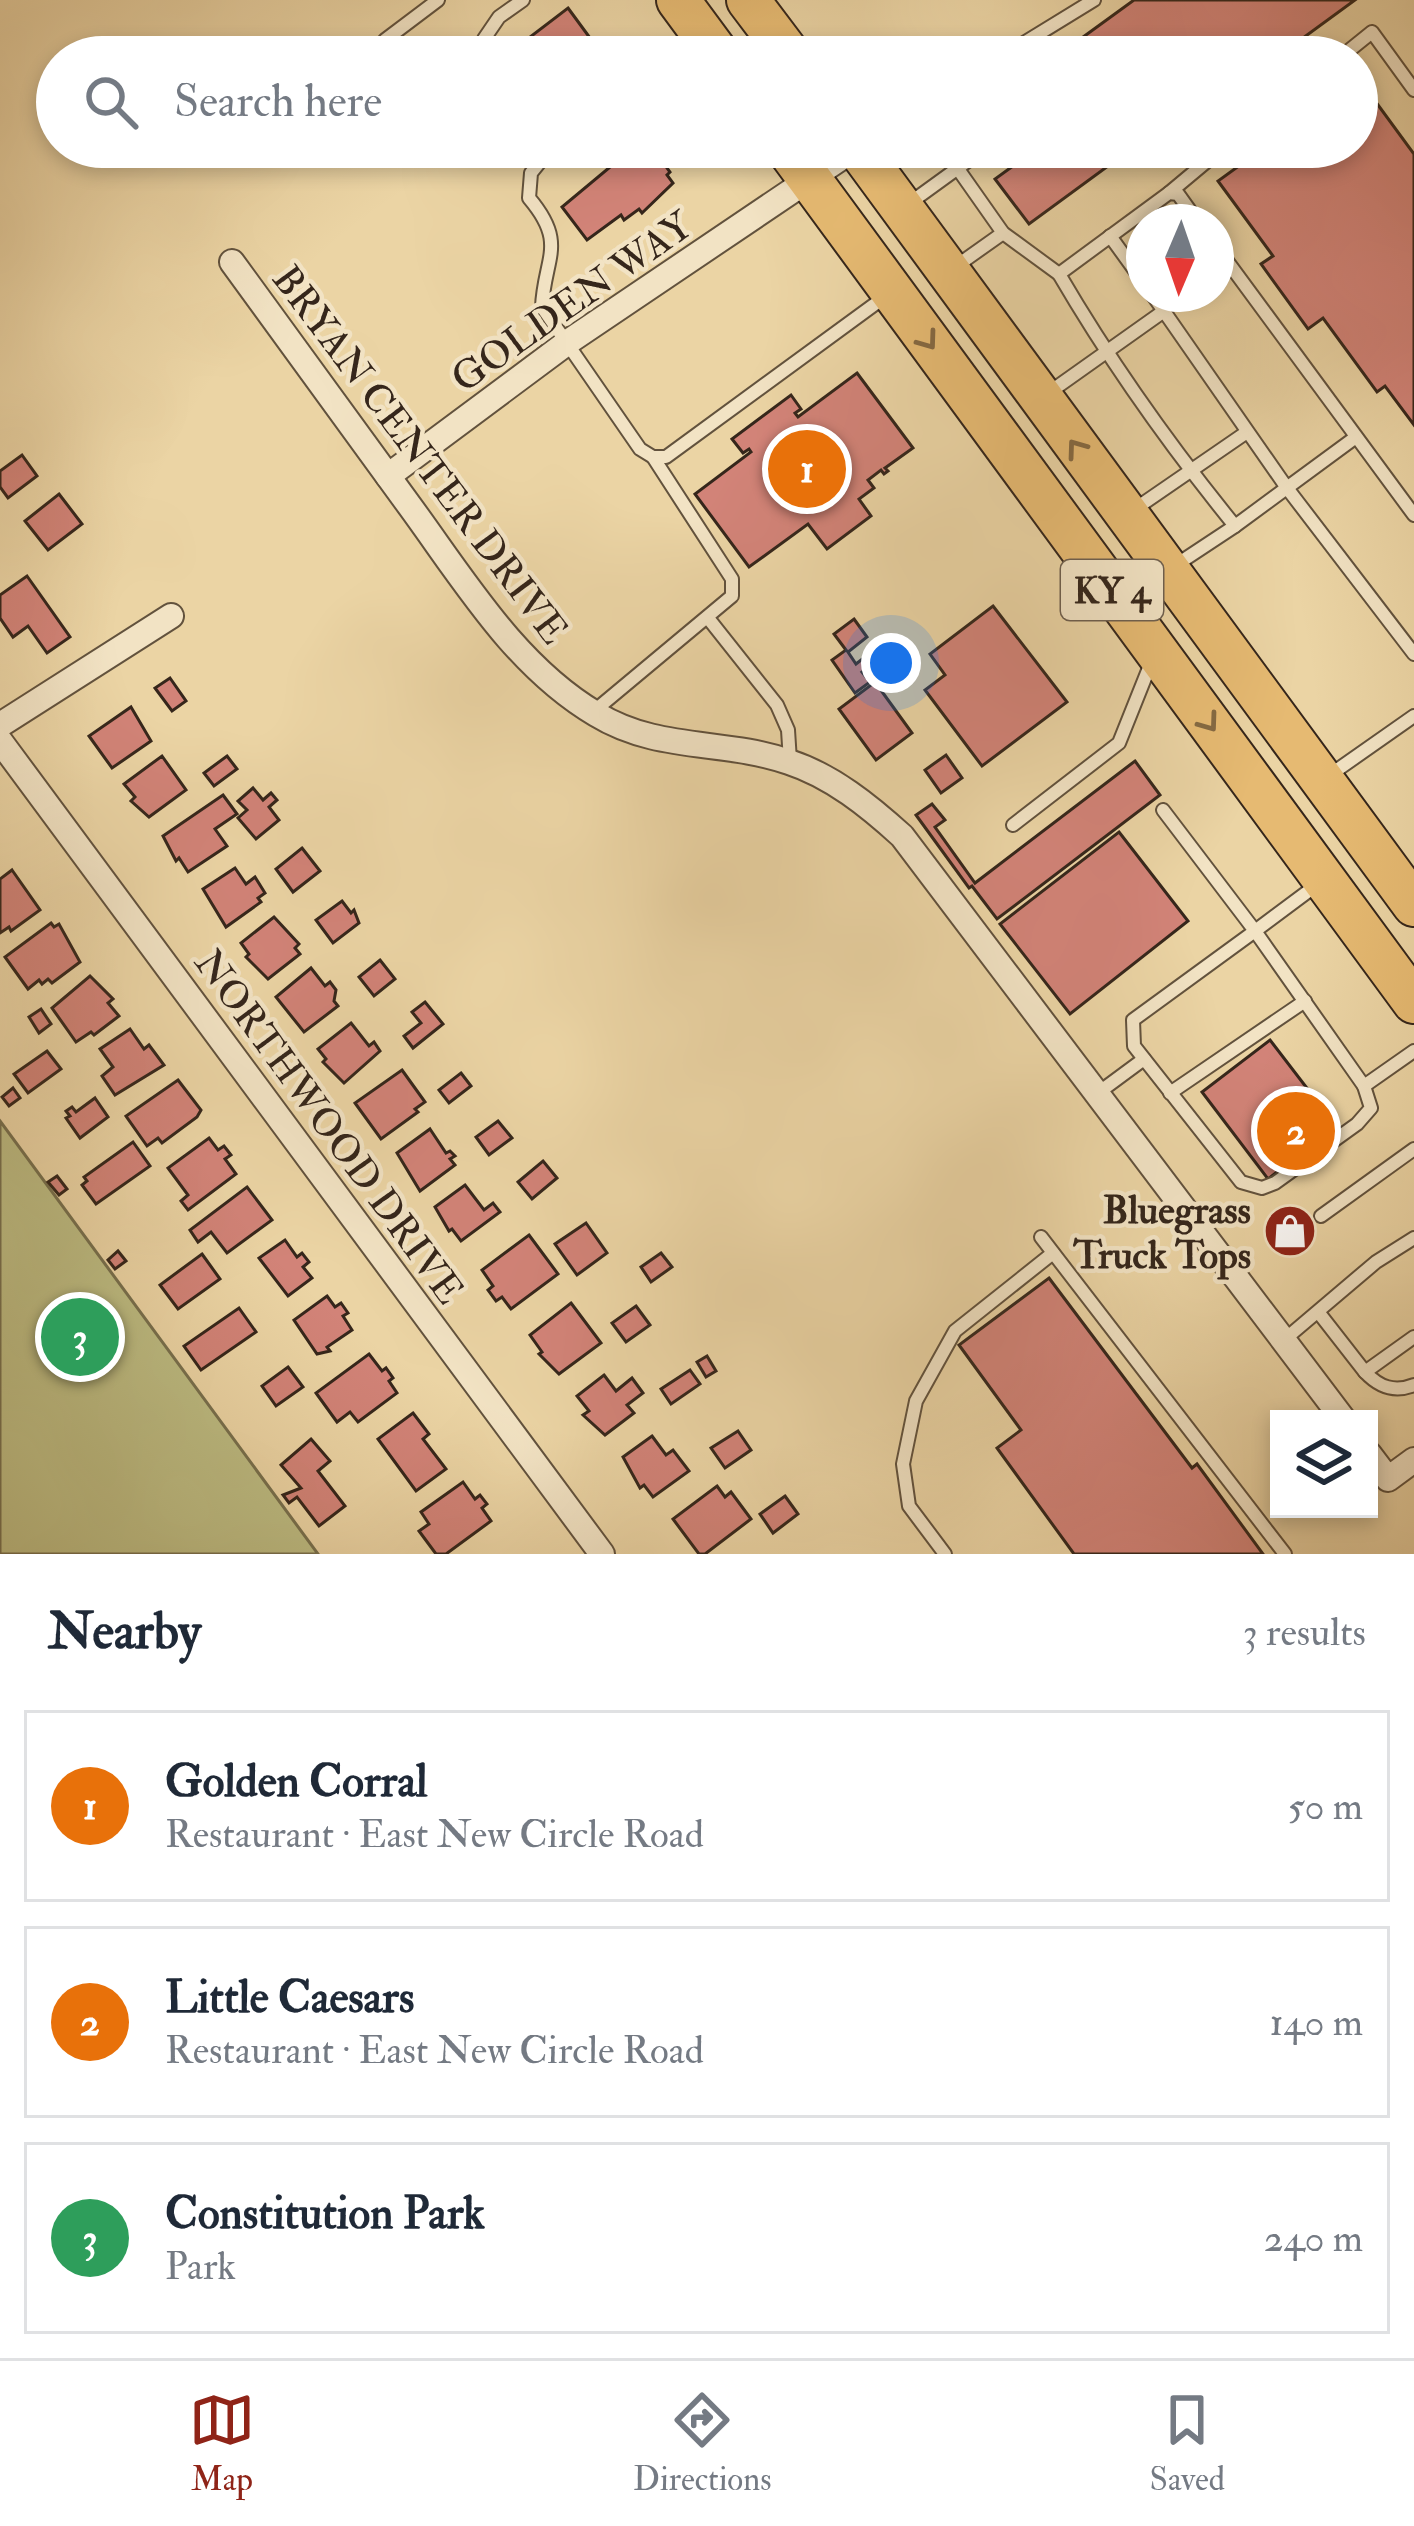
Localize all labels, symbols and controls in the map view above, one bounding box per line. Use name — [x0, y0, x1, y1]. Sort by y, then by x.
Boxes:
search box — [36, 36, 1378, 168]
icon: search — [78, 69, 144, 135]
text: Search here — [174, 74, 382, 130]
street label: GOLDEN WAY — [442, 200, 703, 403]
north arrow — [1126, 204, 1234, 312]
street label: BRYAN CENTER DRIVE — [261, 256, 578, 654]
one-way arrow — [914, 328, 936, 349]
pin: 1 — [768, 424, 846, 514]
one-way arrow — [1069, 440, 1091, 461]
road number: KY 4 — [1061, 560, 1163, 620]
your location — [861, 633, 921, 693]
one-way arrow — [1195, 710, 1217, 732]
street label: NORTHWOOD DRIVE — [184, 940, 474, 1314]
pin: 2 — [1257, 1086, 1335, 1176]
place label: Bluegrass Truck Tops — [1072, 1186, 1251, 1280]
shop icon: Bluegrass Truck Tops — [1262, 1203, 1318, 1259]
pin: 3 — [41, 1292, 119, 1382]
map controls — [1270, 1410, 1378, 1518]
button: layers — [1270, 1410, 1378, 1518]
text: Nearby — [48, 1600, 201, 1664]
text: 3 results — [1243, 1608, 1366, 1657]
text: Golden Corral — [165, 1754, 427, 1810]
text: 1 — [83, 1782, 97, 1831]
text: 50 m — [1288, 1782, 1363, 1831]
text: Restaurant · East New Circle Road — [165, 1810, 704, 1859]
text: Little Caesars — [165, 1970, 414, 2026]
text: 2 — [80, 1998, 100, 2047]
text: 140 m — [1270, 1998, 1363, 2047]
text: Restaurant · East New Circle Road — [165, 2026, 704, 2075]
text: Constitution Park — [165, 2186, 485, 2242]
text: 3 — [83, 2214, 97, 2263]
text: 240 m — [1264, 2214, 1363, 2263]
text: Park — [165, 2242, 236, 2291]
tab: Map — [189, 2387, 255, 2500]
tab: Directions — [633, 2387, 772, 2500]
tab: Saved — [1150, 2387, 1225, 2500]

